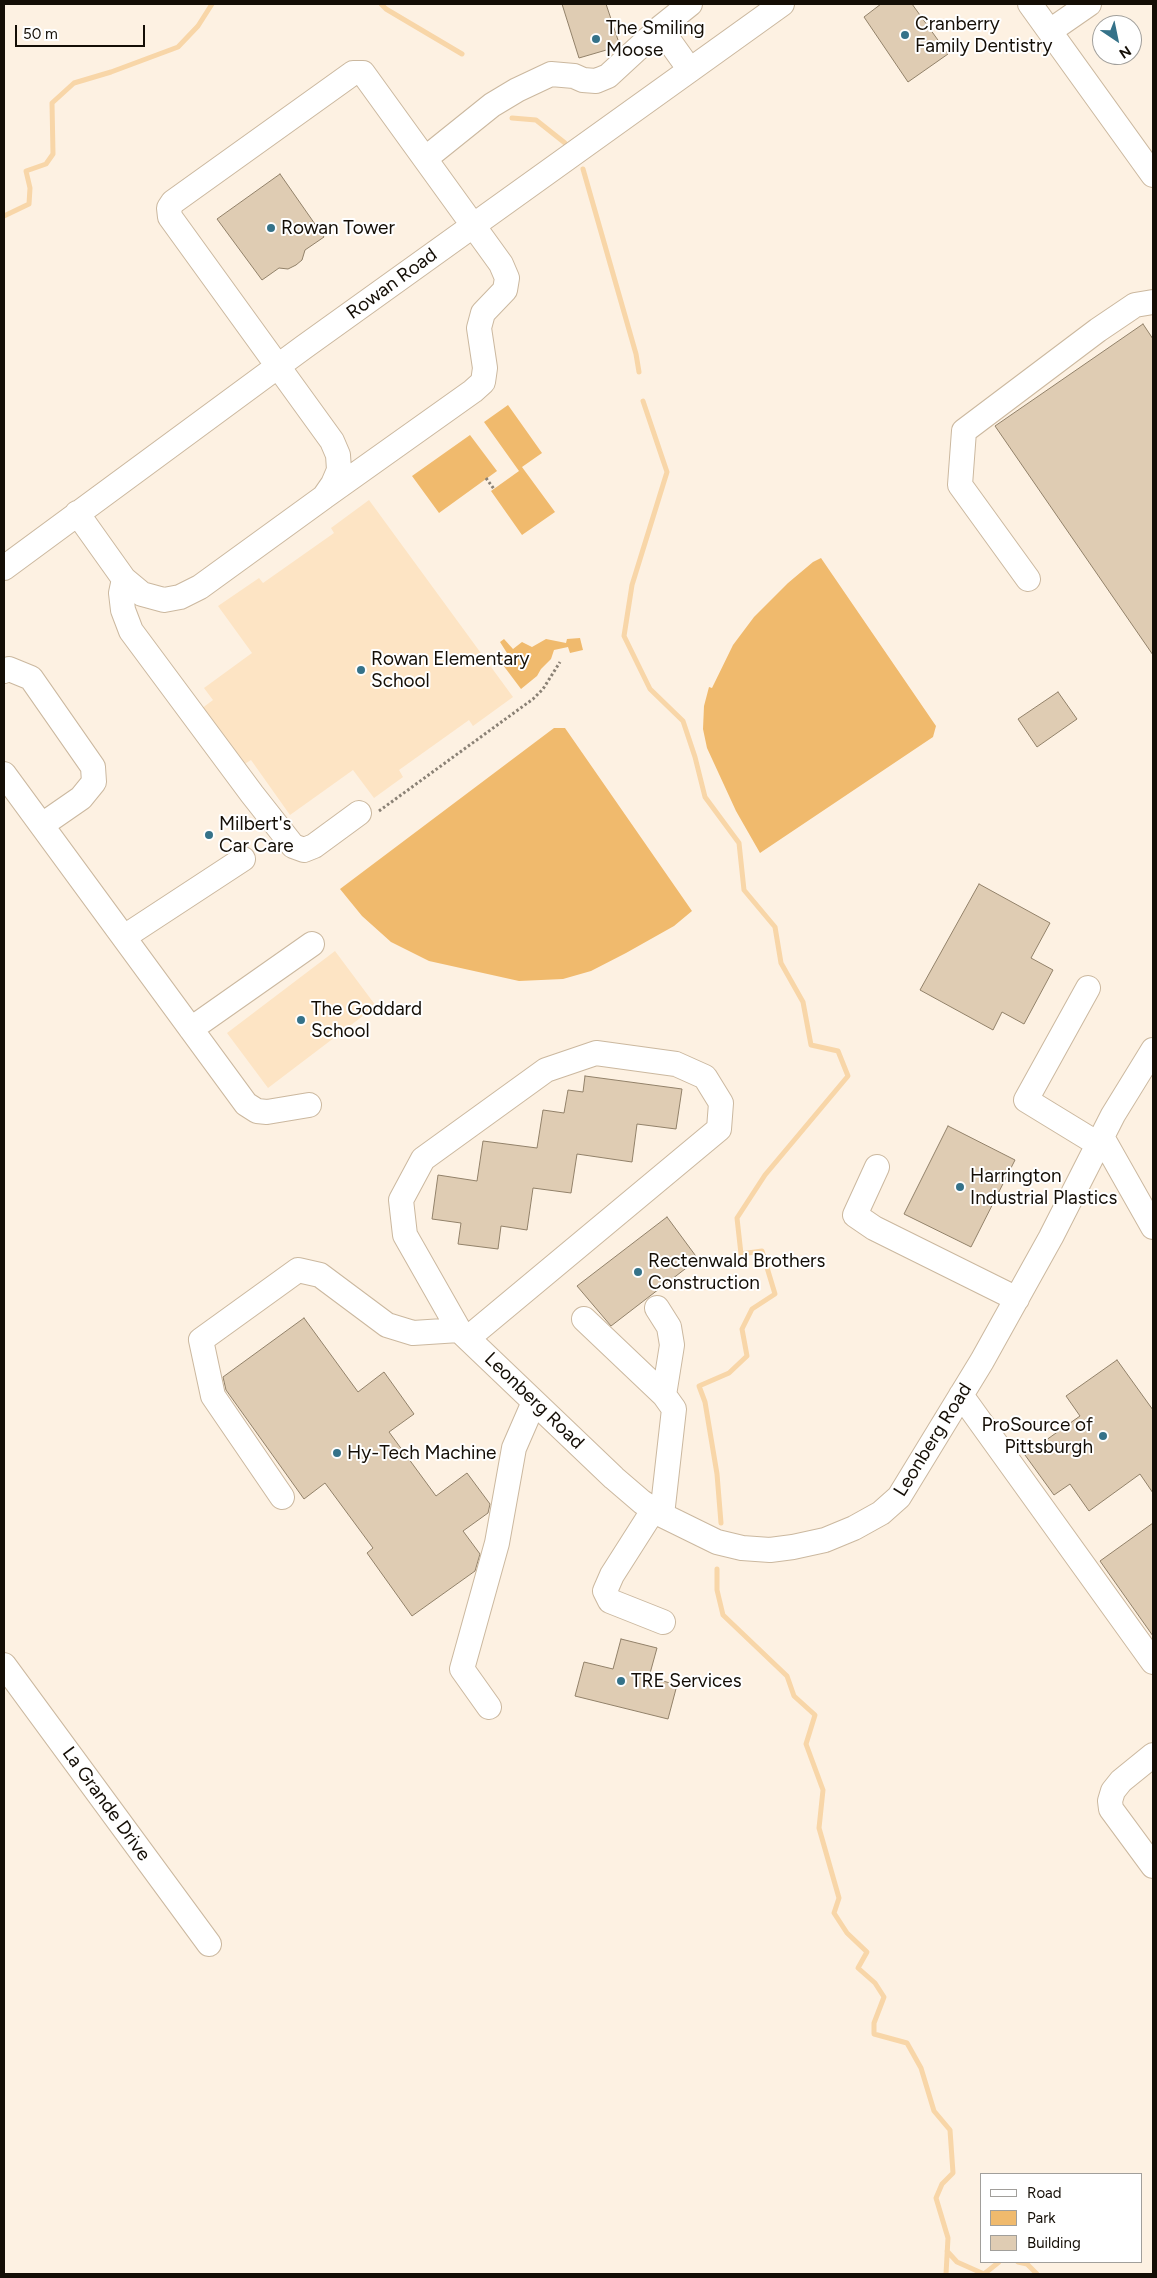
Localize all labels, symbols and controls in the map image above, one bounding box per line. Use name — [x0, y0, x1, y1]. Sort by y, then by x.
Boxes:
place label: Cranberry Family Dentistry — [915, 13, 1052, 57]
scale bar — [18, 15, 148, 47]
north arrow — [1092, 15, 1142, 65]
place label: The Smiling Moose — [606, 17, 705, 61]
text: 50 m — [23, 25, 58, 43]
marker: Cranberry Family Dentistry — [899, 29, 911, 41]
marker: The Smiling Moose — [590, 33, 602, 45]
text: N — [1116, 42, 1134, 62]
place label: Rowan Tower — [281, 217, 395, 239]
marker: Rowan Tower — [265, 222, 277, 234]
street label: Rowan Road — [342, 244, 442, 324]
place label: Rowan Elementary School — [371, 648, 530, 692]
marker: Rowan Elementary School — [355, 664, 367, 676]
place label: Milbert's Car Care — [219, 813, 294, 857]
marker: Milbert's Car Care — [203, 829, 215, 841]
place label: The Goddard School — [311, 998, 422, 1042]
marker: The Goddard School — [295, 1014, 307, 1026]
place label: Harrington Industrial Plastics — [970, 1165, 1117, 1209]
marker: Harrington Industrial Plastics — [954, 1181, 966, 1193]
place label: Rectenwald Brothers Construction — [648, 1250, 825, 1294]
marker: Rectenwald Brothers Construction — [632, 1266, 644, 1278]
street label: Leonberg Road — [480, 1348, 588, 1454]
street label: Leonberg Road — [889, 1379, 977, 1501]
place label: ProSource of Pittsburgh — [982, 1414, 1093, 1458]
marker: ProSource of Pittsburgh — [1097, 1430, 1109, 1442]
place label: Hy-Tech Machine — [347, 1442, 496, 1464]
marker: Hy-Tech Machine — [331, 1447, 343, 1459]
place label: TRE Services — [631, 1670, 742, 1692]
marker: TRE Services — [615, 1675, 627, 1687]
street label: La Grande Drive — [57, 1742, 155, 1866]
legend — [980, 2173, 1142, 2263]
text: Road — [1027, 2184, 1062, 2202]
text: Park — [1027, 2209, 1056, 2227]
text: Building — [1027, 2234, 1081, 2252]

